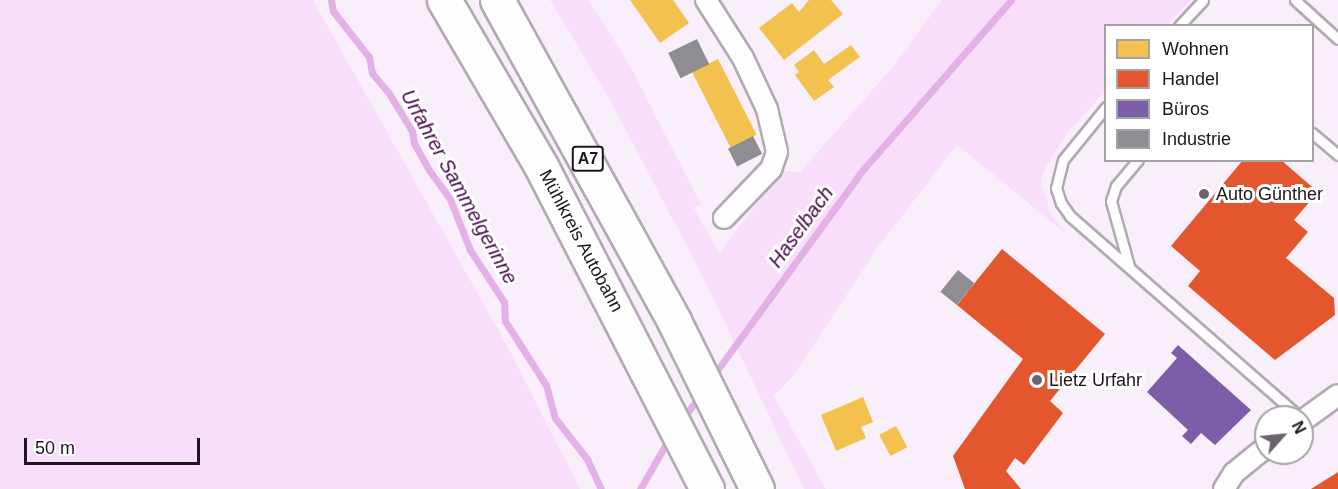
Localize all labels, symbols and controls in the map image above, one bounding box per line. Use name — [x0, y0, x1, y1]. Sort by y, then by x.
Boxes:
legend — [1104, 24, 1314, 162]
text: Wohnen — [1162, 39, 1229, 59]
text: Handel — [1162, 69, 1219, 89]
water label: Urfahrer Sammelgerinne — [395, 85, 523, 289]
text: Büros — [1162, 99, 1209, 119]
text: Industrie — [1162, 129, 1231, 149]
road number: A7 — [572, 146, 604, 172]
street label: Mühlkreis Autobahn — [534, 166, 628, 316]
water label: Haselbach — [764, 182, 838, 272]
place label: Auto Günther — [1216, 183, 1323, 205]
marker: Auto Günther — [1197, 187, 1211, 201]
place label: Lietz Urfahr — [1049, 369, 1142, 391]
marker: Lietz Urfahr — [1030, 373, 1044, 387]
north arrow — [1254, 405, 1314, 465]
text: N — [1289, 418, 1309, 437]
scale bar — [27, 426, 202, 464]
text: 50 m — [35, 438, 75, 458]

